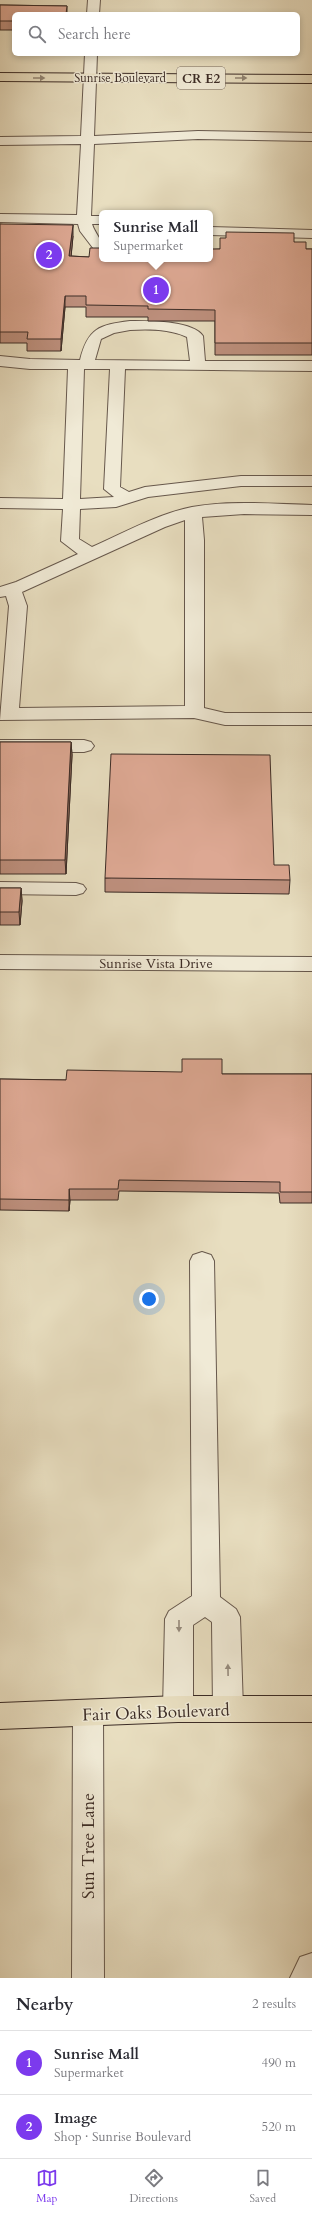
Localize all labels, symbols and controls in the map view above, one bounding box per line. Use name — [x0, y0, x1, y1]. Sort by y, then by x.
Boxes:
search box — [12, 12, 300, 56]
icon: search — [26, 23, 48, 45]
text: Search here — [58, 24, 131, 44]
road number: CR E2 — [177, 67, 225, 89]
street label: Sunrise Boulevard — [74, 70, 166, 86]
one-way arrow — [33, 75, 46, 81]
one-way arrow — [235, 75, 248, 81]
popup — [99, 210, 213, 262]
text: Sunrise Mall — [114, 217, 198, 237]
text: Supermarket — [114, 237, 183, 255]
pin: 2 — [36, 240, 62, 270]
pin: 1 — [143, 275, 169, 305]
street label: Sunrise Vista Drive — [99, 954, 213, 973]
your location — [139, 1289, 159, 1309]
one-way arrow — [176, 1620, 182, 1633]
one-way arrow — [224, 1664, 231, 1676]
street label: Fair Oaks Boulevard — [82, 1698, 230, 1727]
street label: Sun Tree Lane — [77, 1793, 100, 1899]
text: Nearby — [16, 1993, 73, 2016]
text: 2 results — [252, 1995, 296, 2013]
text: Sunrise Mall — [54, 2044, 139, 2064]
text: 1 — [26, 2054, 32, 2072]
text: 490 m — [262, 2054, 296, 2072]
text: Supermarket — [54, 2064, 124, 2082]
text: Image — [54, 2108, 97, 2128]
text: 2 — [26, 2118, 32, 2136]
text: 520 m — [262, 2118, 296, 2136]
text: Shop · Sunrise Boulevard — [54, 2128, 191, 2146]
tab: Map — [36, 2167, 58, 2206]
tab: Directions — [129, 2167, 178, 2206]
tab: Saved — [250, 2167, 276, 2206]

